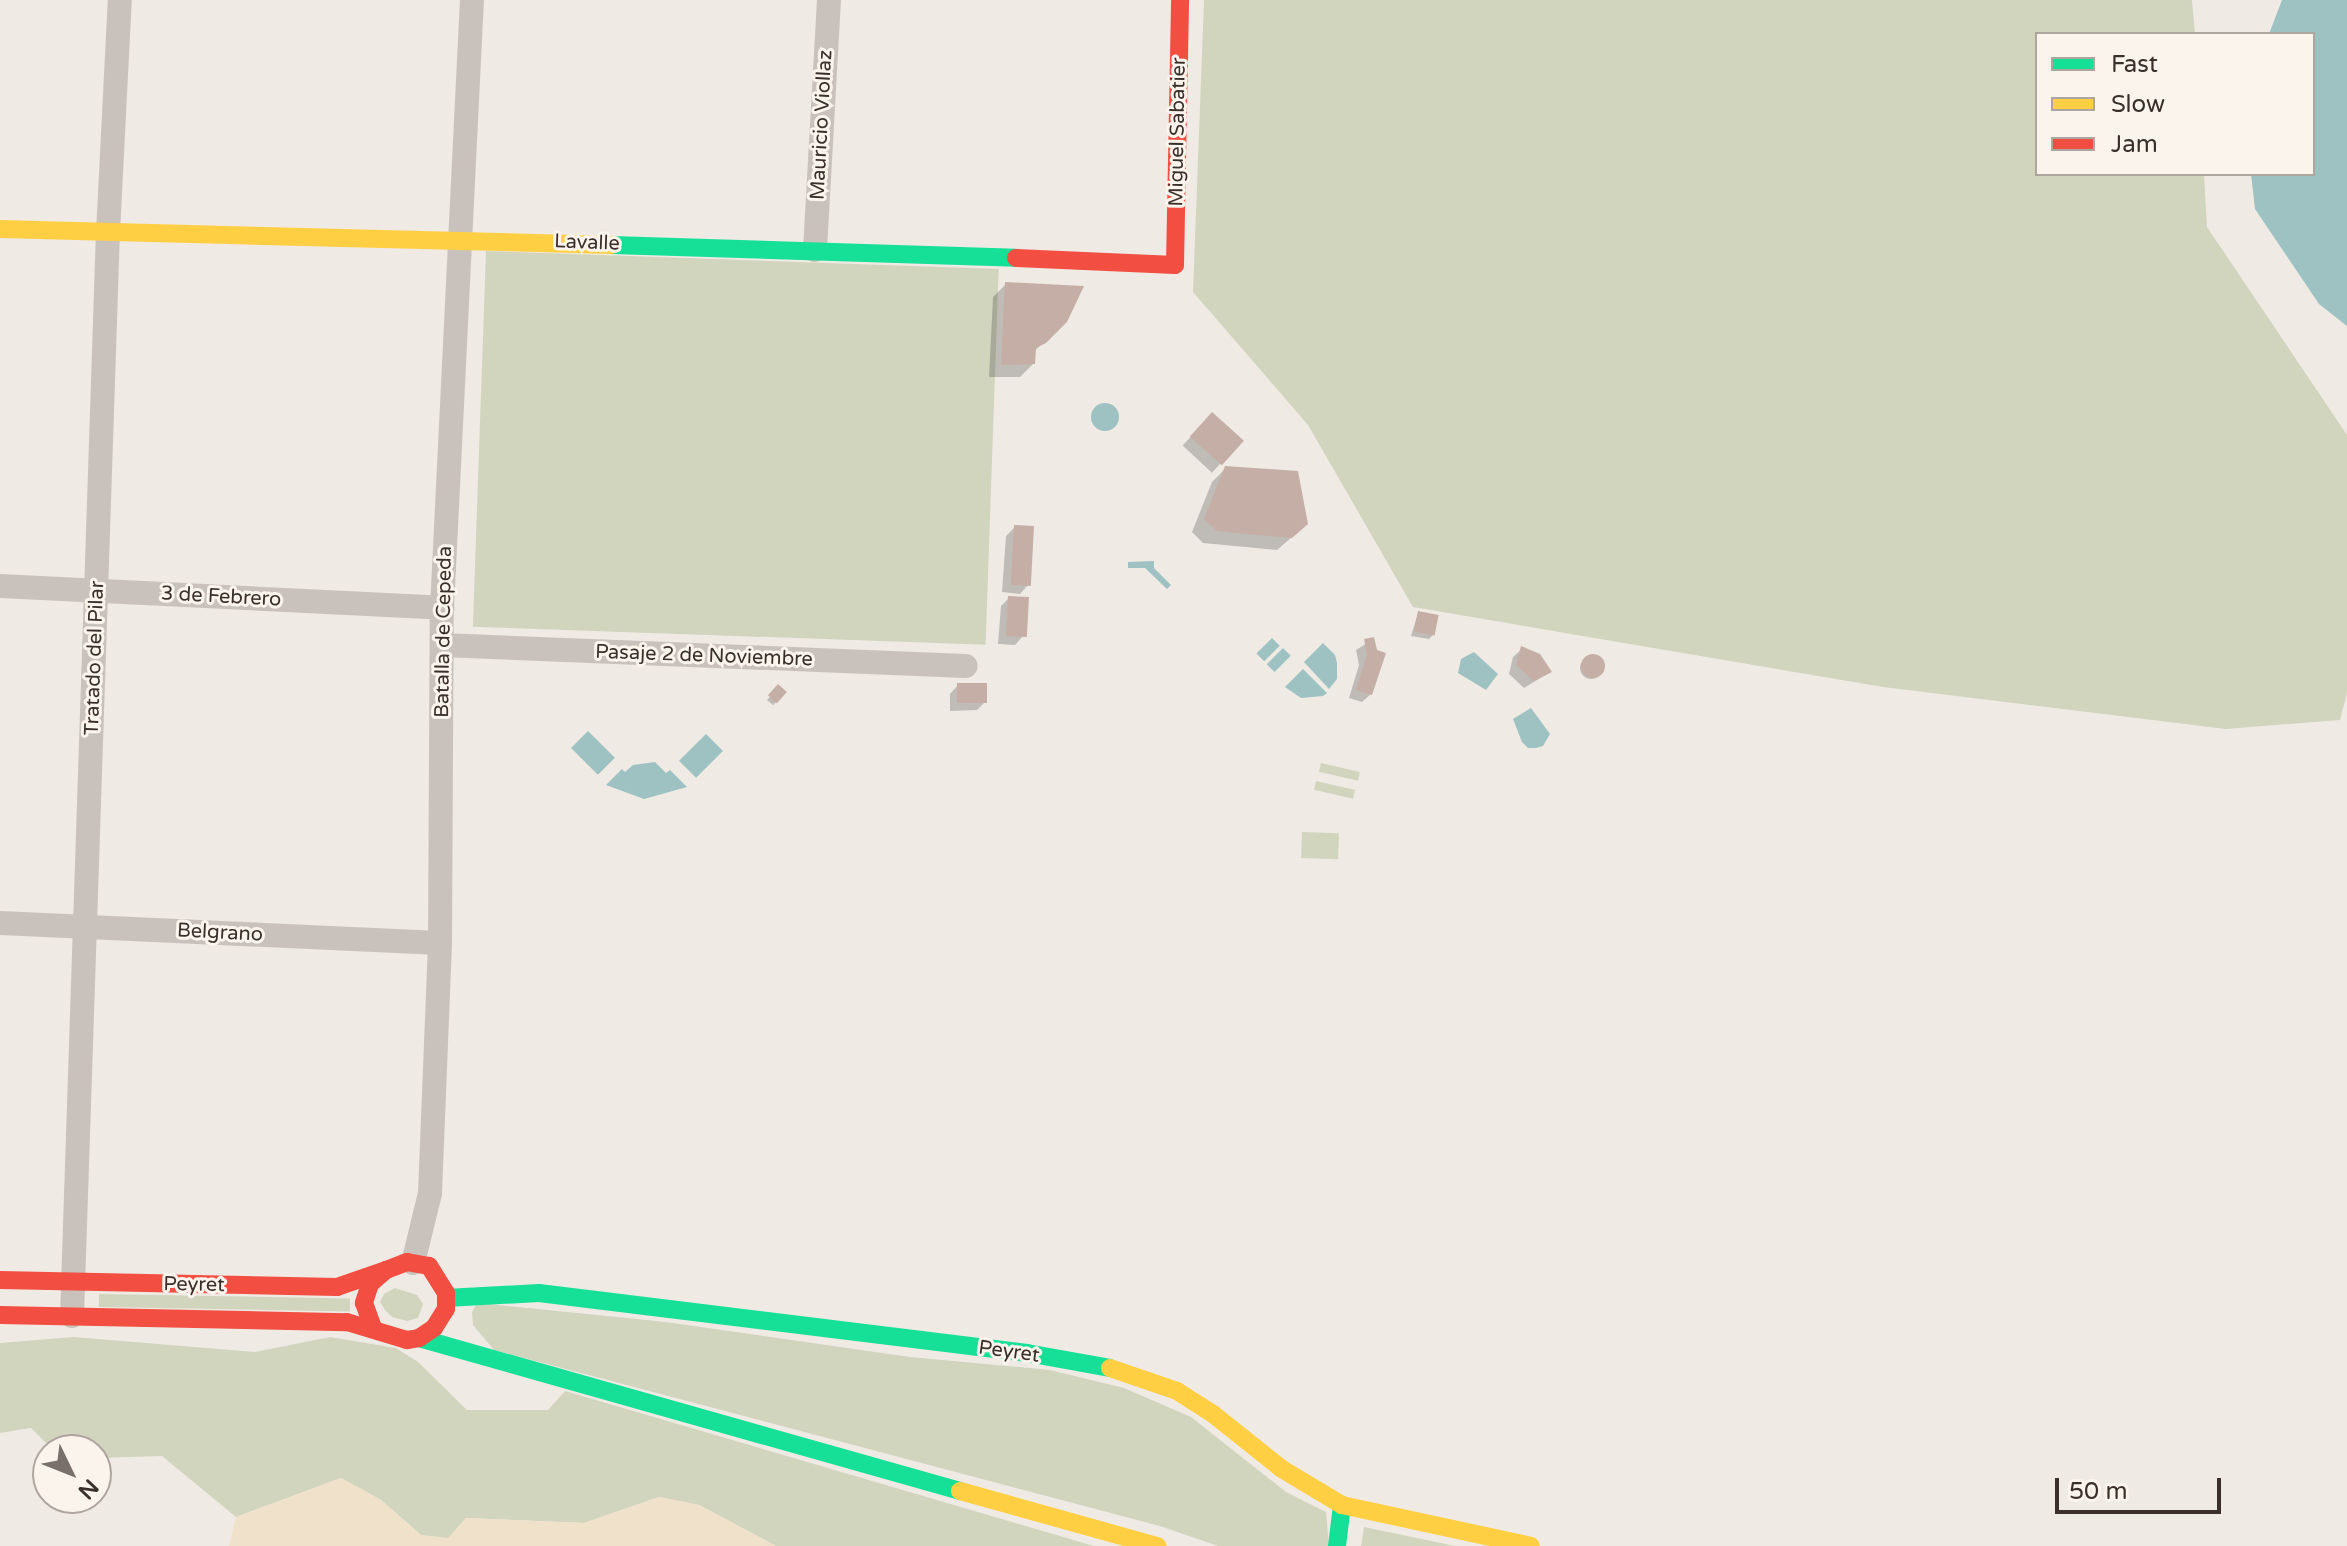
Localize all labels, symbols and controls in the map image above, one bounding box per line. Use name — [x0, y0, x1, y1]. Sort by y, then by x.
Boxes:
legend — [2035, 32, 2315, 176]
street label: Mauricio Viollaz — [806, 49, 838, 201]
text: Fast — [2111, 50, 2158, 79]
street label: Miguel Sabatier — [1165, 57, 1191, 207]
text: Slow — [2111, 90, 2165, 119]
text: Jam — [2111, 130, 2158, 159]
street label: Lavalle — [554, 230, 620, 256]
street label: Batalla de Cepeda — [431, 546, 457, 718]
street label: Tratado del Pilar — [80, 580, 110, 736]
street label: 3 de Febrero — [160, 582, 282, 612]
street label: Pasaje 2 de Noviembre — [595, 640, 813, 672]
street label: Belgrano — [176, 919, 264, 947]
street label: Peyret — [163, 1272, 225, 1298]
street label: Peyret — [977, 1336, 1041, 1368]
north arrow — [32, 1434, 112, 1514]
scale bar — [2059, 1462, 2225, 1512]
text: N — [73, 1474, 104, 1504]
text: 50 m — [2069, 1477, 2127, 1506]

